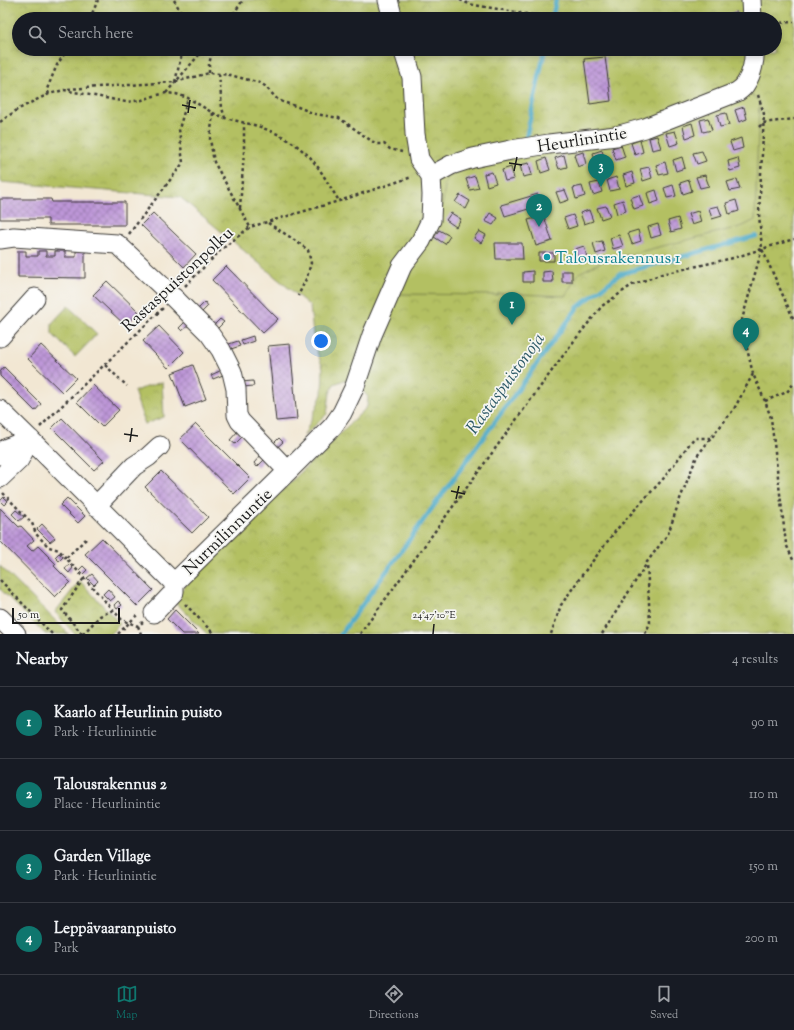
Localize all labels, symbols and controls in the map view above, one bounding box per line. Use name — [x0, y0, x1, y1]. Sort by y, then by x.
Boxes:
search box — [12, 12, 782, 56]
icon: search — [26, 23, 48, 45]
text: Search here — [58, 24, 133, 45]
street label: Heurlinintie — [536, 122, 629, 160]
pin: 3 — [588, 154, 614, 187]
pin: 2 — [526, 194, 552, 227]
street label: Rastaspuistonpolku — [117, 222, 240, 339]
place label: Talousrakennus 1 — [555, 247, 681, 271]
marker: Talousrakennus 1 — [542, 252, 552, 262]
pin: 1 — [499, 292, 525, 325]
pin: 4 — [733, 318, 759, 351]
water label: Rastaspuistonoja — [461, 328, 552, 440]
your location — [311, 331, 331, 351]
street label: Nurmilinnuntie — [178, 483, 279, 581]
scale bar — [12, 606, 120, 625]
text: 50 m — [18, 607, 39, 623]
text: 24°47'10"E — [413, 608, 455, 623]
text: Nearby — [16, 648, 68, 672]
text: 4 results — [732, 651, 778, 669]
text: Kaarlo af Heurlinin puisto — [54, 703, 222, 724]
text: 1 — [27, 714, 31, 732]
text: 90 m — [751, 714, 778, 732]
text: Park · Heurlinintie — [54, 724, 157, 742]
text: Talousrakennus 2 — [54, 775, 167, 796]
text: 2 — [26, 786, 32, 804]
text: 110 m — [749, 786, 778, 804]
text: Place · Heurlinintie — [54, 796, 161, 814]
text: Garden Village — [54, 847, 151, 868]
text: 3 — [26, 858, 32, 876]
text: 150 m — [749, 858, 778, 876]
text: Park · Heurlinintie — [54, 868, 157, 886]
text: Leppävaaranpuisto — [54, 919, 176, 940]
text: 4 — [26, 930, 32, 948]
text: 200 m — [745, 930, 778, 948]
text: Park — [54, 940, 79, 958]
tab: Map — [116, 983, 138, 1023]
tab: Directions — [369, 983, 419, 1023]
tab: Saved — [650, 983, 678, 1023]

